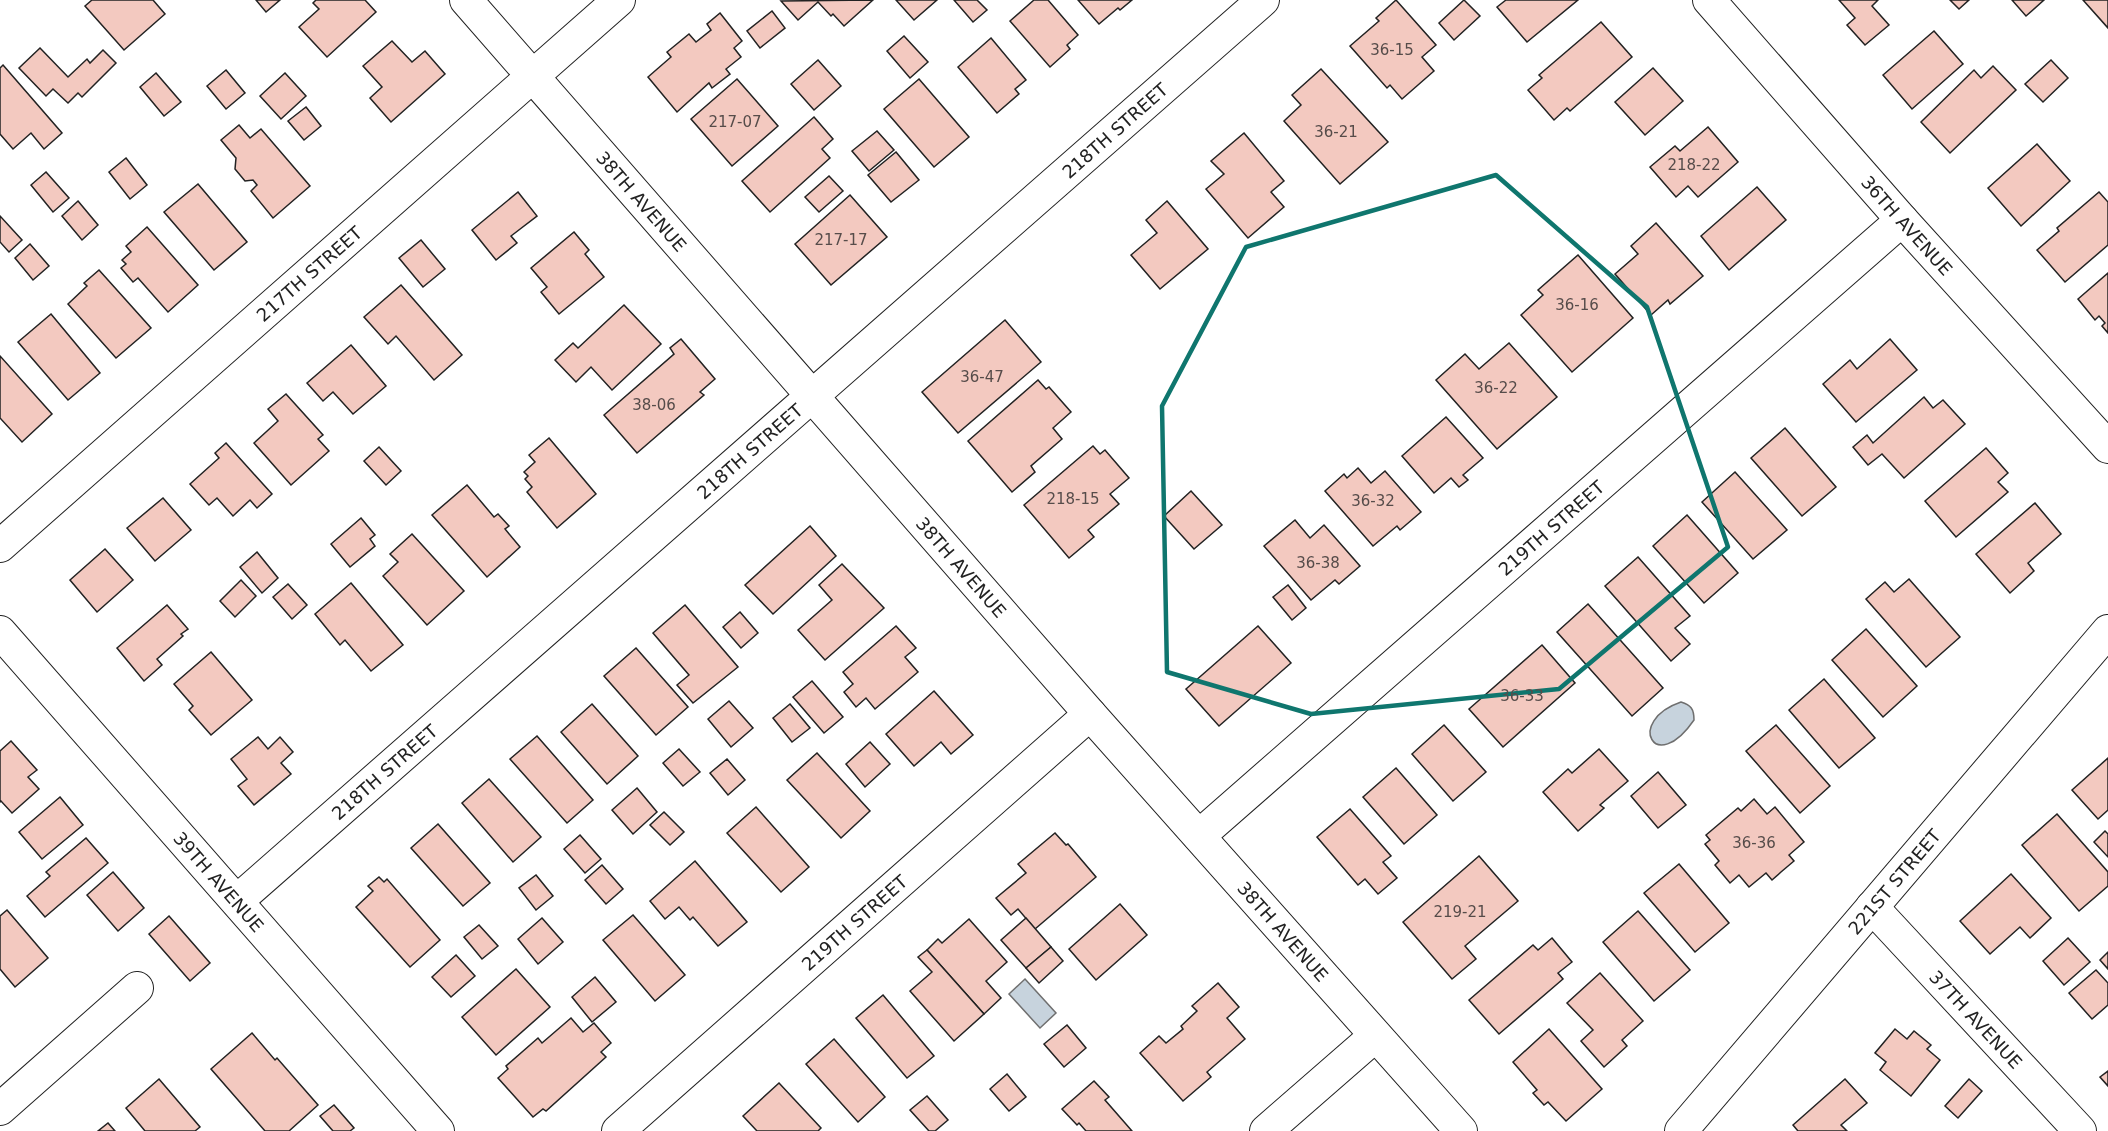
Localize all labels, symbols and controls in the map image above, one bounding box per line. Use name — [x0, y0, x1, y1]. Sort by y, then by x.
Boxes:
house number: 36-15 — [1370, 41, 1414, 59]
street label: 218TH STREET — [1058, 78, 1172, 182]
house number: 217-07 — [708, 113, 762, 131]
house number: 36-21 — [1314, 123, 1358, 141]
street label: 38TH AVENUE — [592, 147, 691, 255]
house number: 218-22 — [1667, 156, 1721, 174]
street label: 36TH AVENUE — [1857, 171, 1957, 279]
street label: 217TH STREET — [252, 221, 367, 325]
house number: 217-17 — [814, 231, 868, 249]
house number: 36-16 — [1555, 296, 1599, 314]
house number: 36-47 — [960, 368, 1004, 386]
house number: 36-22 — [1474, 379, 1518, 397]
house number: 38-06 — [632, 396, 676, 414]
street label: 218TH STREET — [692, 398, 807, 503]
street label: 219TH STREET — [1494, 475, 1609, 579]
house number: 218-15 — [1046, 490, 1100, 508]
house number: 36-32 — [1351, 492, 1395, 510]
street label: 38TH AVENUE — [912, 513, 1011, 621]
house number: 36-38 — [1296, 554, 1340, 572]
house number: 36-33 — [1500, 687, 1544, 705]
street label: 218TH STREET — [327, 719, 442, 824]
street label: 221ST STREET — [1843, 824, 1945, 938]
street label: 39TH AVENUE — [170, 827, 268, 936]
house number: 36-36 — [1732, 834, 1776, 852]
street label: 219TH STREET — [797, 870, 912, 974]
street label: 38TH AVENUE — [1234, 877, 1333, 985]
house number: 219-21 — [1433, 903, 1487, 921]
street label: 37TH AVENUE — [1926, 966, 2027, 1072]

